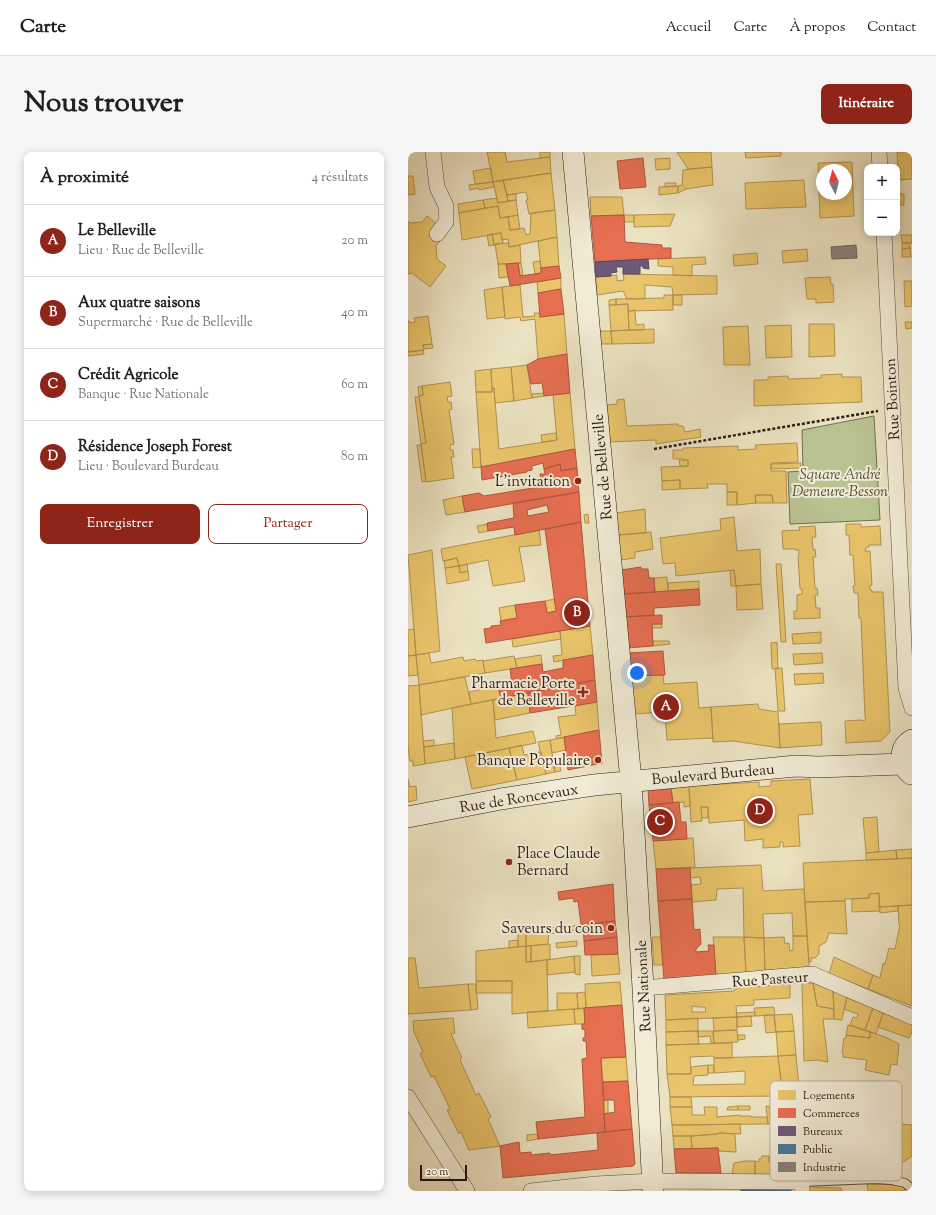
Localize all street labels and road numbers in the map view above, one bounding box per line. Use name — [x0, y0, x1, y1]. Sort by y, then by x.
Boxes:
street label: Rue Bointon — [881, 357, 906, 440]
street label: Rue de Belleville — [588, 413, 619, 521]
street label: Boulevard Burdeau — [651, 760, 776, 791]
street label: Rue de Roncevaux — [458, 780, 580, 819]
street label: Rue Nationale — [632, 939, 657, 1032]
street label: Rue Pasteur — [731, 967, 809, 994]

